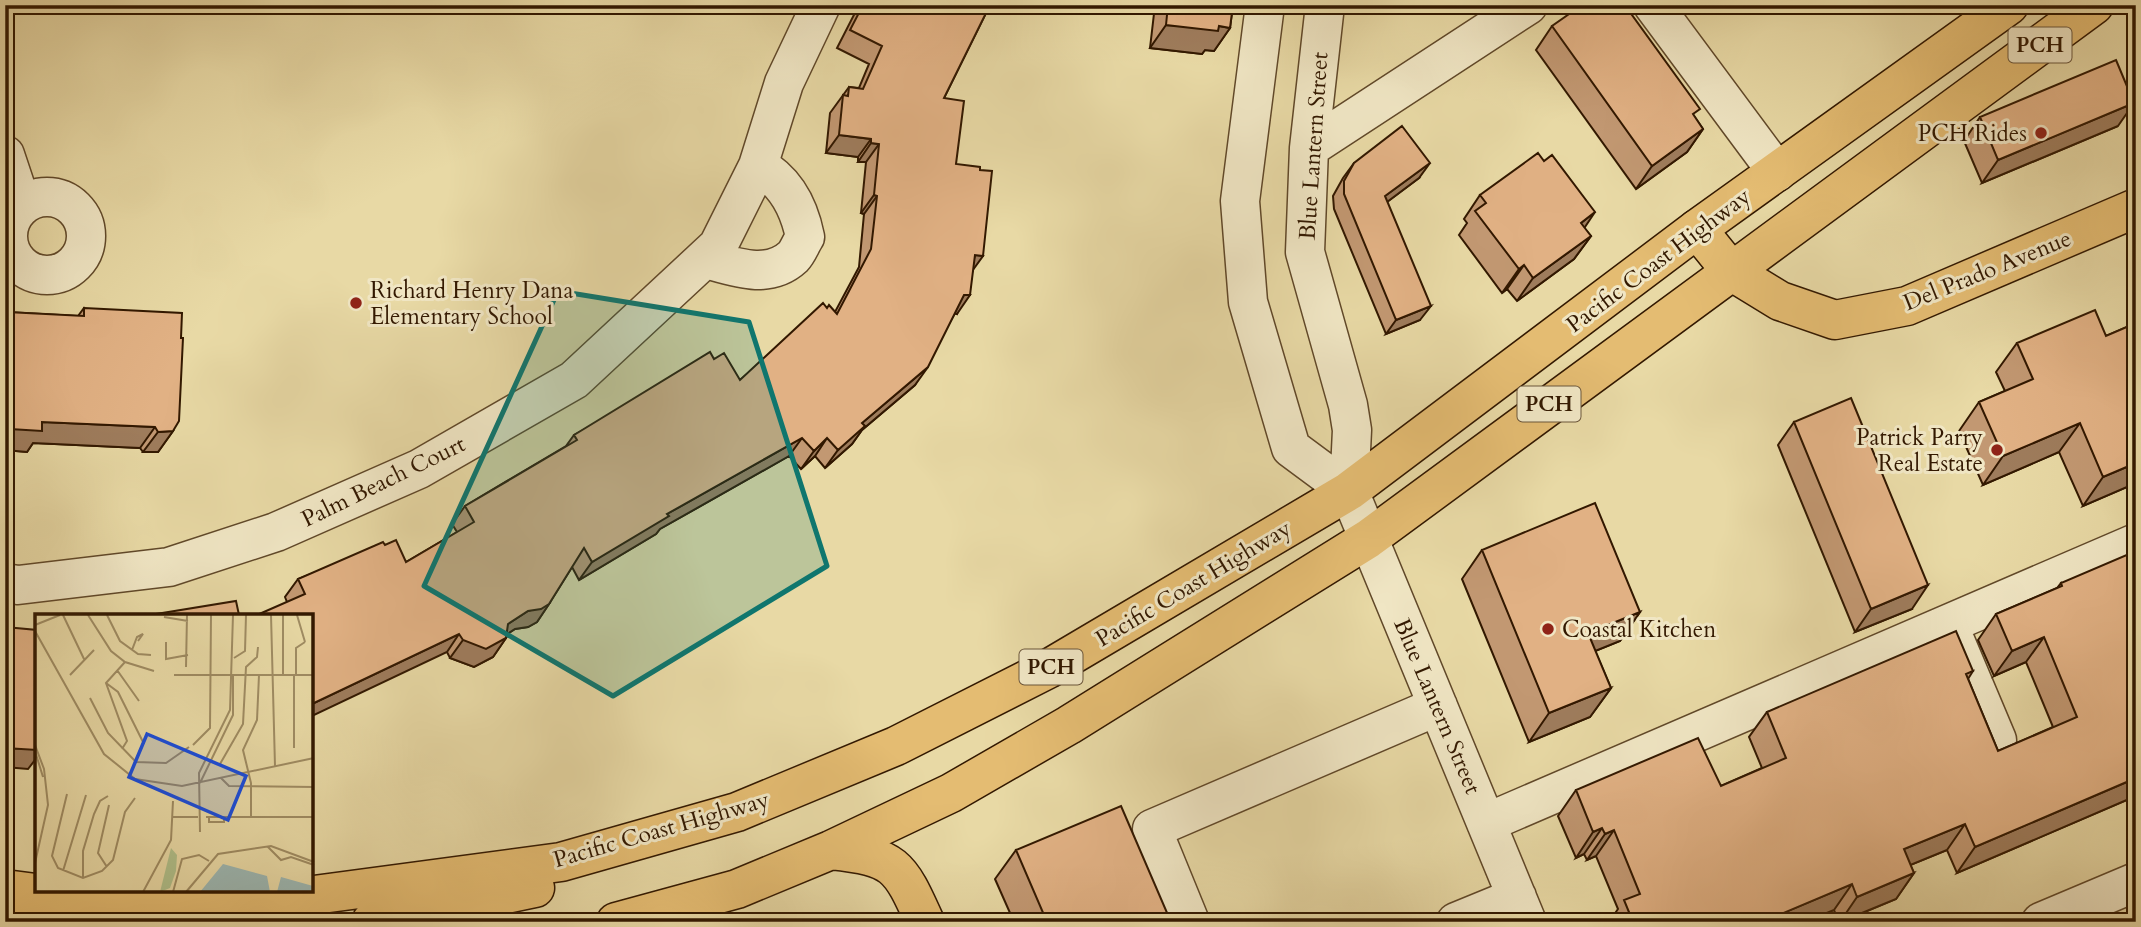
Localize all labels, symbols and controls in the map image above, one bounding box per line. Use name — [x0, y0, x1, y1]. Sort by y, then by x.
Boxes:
road number: PCH — [2008, 28, 2072, 62]
street label: Blue Lantern Street — [1291, 51, 1336, 241]
place label: PCH Rides — [1918, 118, 2027, 149]
marker: PCH Rides — [2033, 125, 2049, 141]
street label: Pacific Coast Highway — [1560, 181, 1757, 340]
street label: Del Prado Avenue — [1899, 223, 2076, 318]
place label: Richard Henry Dana Elementary School — [370, 275, 573, 332]
marker: Richard Henry Dana Elementary School — [348, 295, 364, 311]
road number: PCH — [1518, 386, 1580, 422]
place label: Patrick Parry Real Estate — [1856, 422, 1983, 479]
street label: Palm Beach Court — [296, 428, 470, 535]
marker: Patrick Parry Real Estate — [1989, 442, 2005, 458]
street label: Pacific Coast Highway — [1090, 513, 1297, 654]
street label: Blue Lantern Street — [1386, 613, 1489, 799]
inset map — [35, 614, 313, 892]
place label: Coastal Kitchen — [1562, 614, 1716, 645]
marker: Coastal Kitchen — [1540, 621, 1556, 637]
road number: PCH — [1020, 650, 1082, 684]
street label: Pacific Coast Highway — [550, 784, 773, 875]

